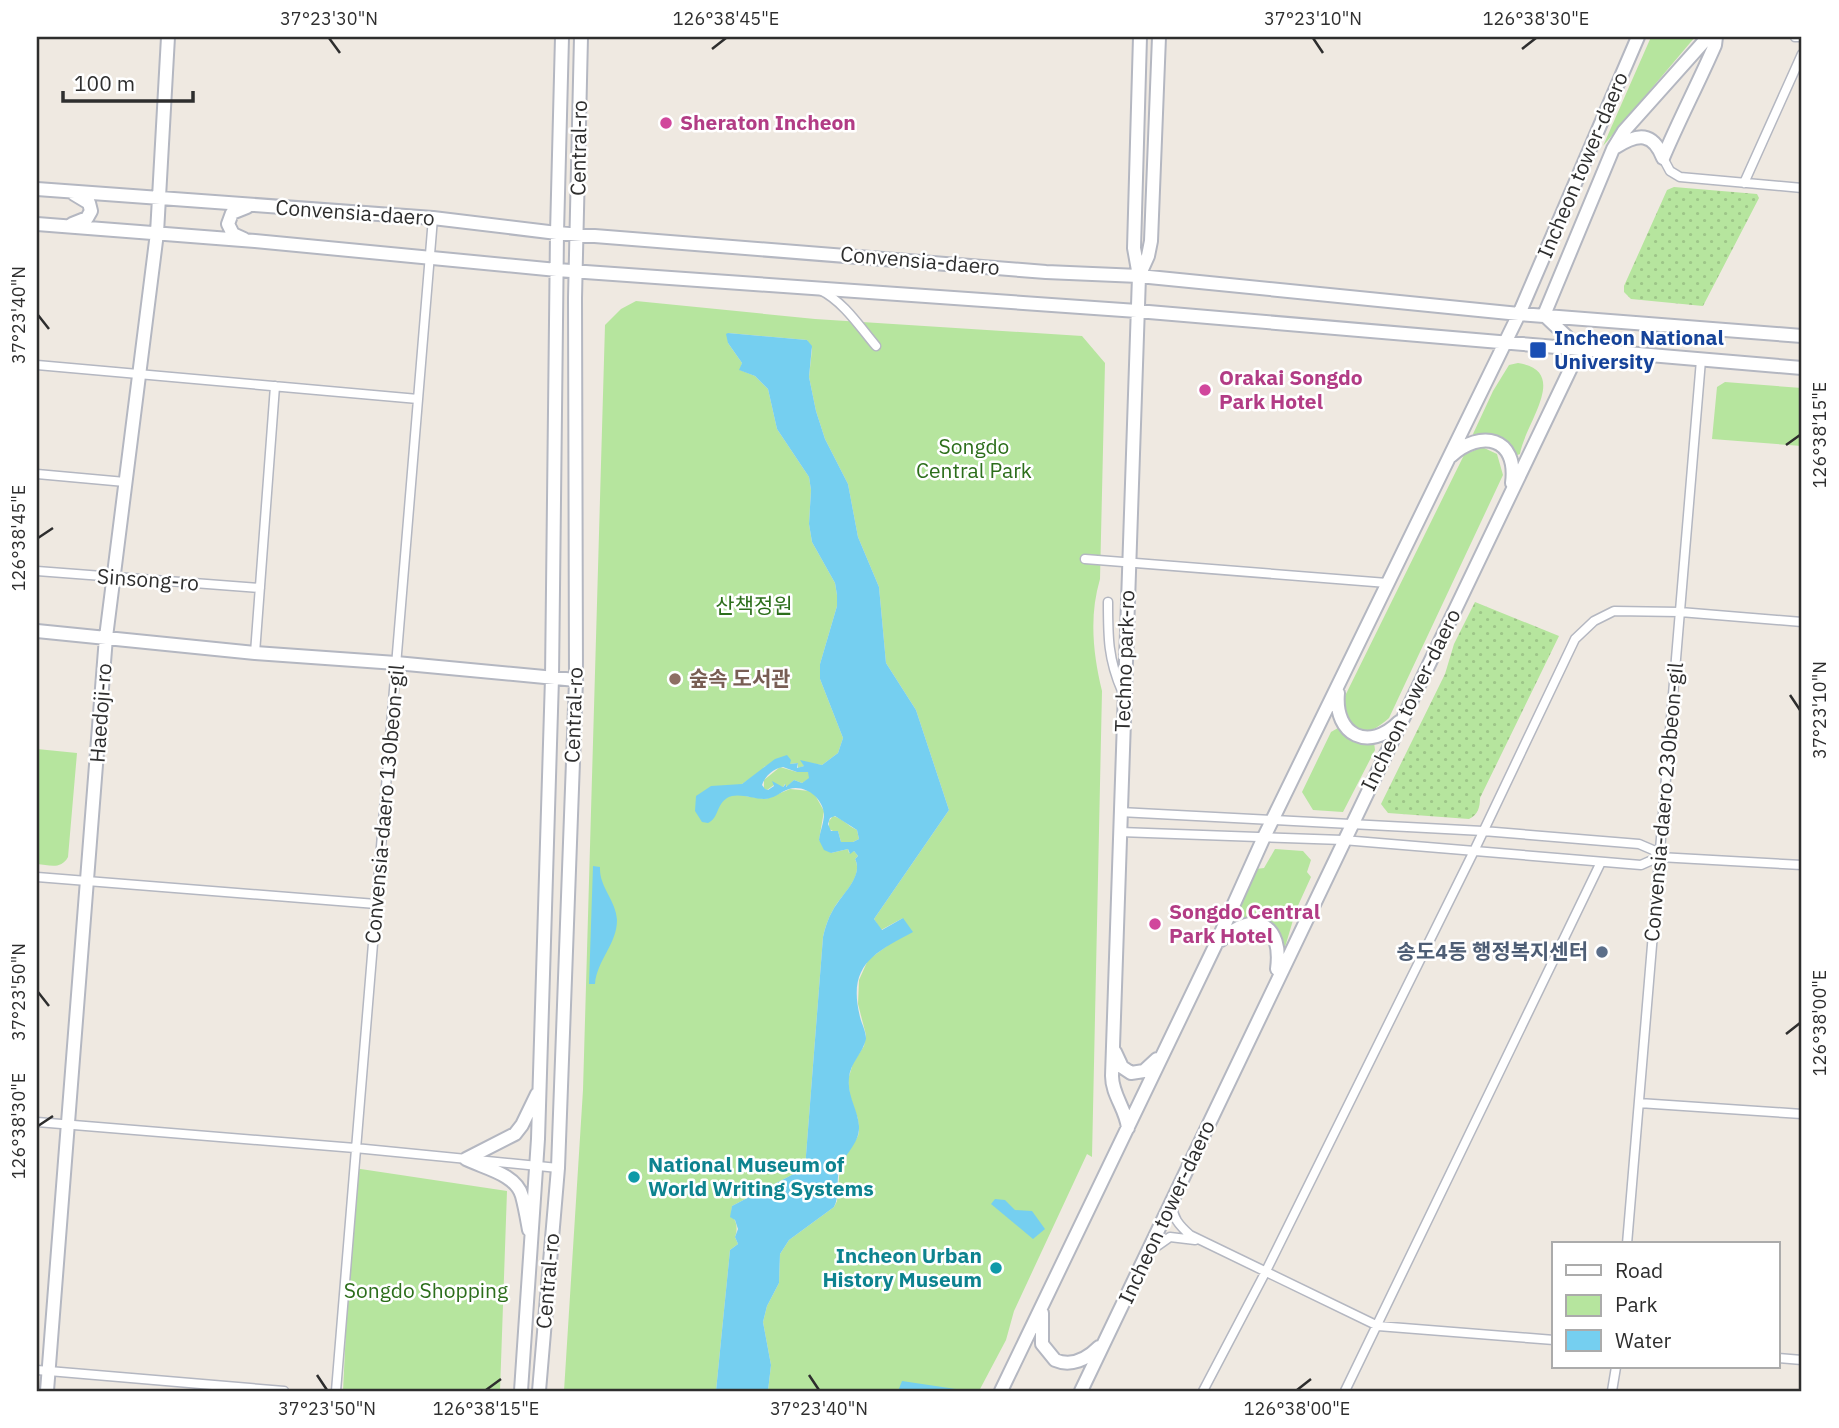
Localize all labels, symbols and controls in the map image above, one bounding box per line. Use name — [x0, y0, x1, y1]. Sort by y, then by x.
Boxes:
text: 37°23'30"N — [280, 7, 378, 30]
text: 126°38'45"E — [673, 7, 779, 30]
text: 37°23'10"N — [1264, 7, 1362, 30]
text: 126°38'30"E — [1483, 7, 1589, 30]
scale bar — [63, 60, 192, 104]
street label: Incheon tower-daero — [1530, 67, 1634, 262]
text: 100 m — [74, 69, 135, 97]
street label: Central-ro — [563, 100, 593, 196]
place label: Sheraton Incheon — [680, 108, 856, 136]
marker: Sheraton Incheon — [658, 115, 674, 131]
street label: Convensia-daero — [274, 192, 436, 232]
street label: Convensia-daero — [839, 239, 1001, 281]
text: 37°23'40"N — [7, 266, 30, 364]
place label: Incheon National University — [1554, 323, 1724, 375]
marker: Incheon National University — [1528, 340, 1548, 360]
place label: Orakai Songdo Park Hotel — [1219, 363, 1363, 415]
marker: Orakai Songdo Park Hotel — [1197, 382, 1213, 398]
text: 126°38'15"E — [1808, 382, 1831, 488]
park label: Songdo Central Park — [916, 432, 1032, 484]
text: 126°38'45"E — [7, 485, 30, 591]
street label: Sinsong-ro — [96, 561, 200, 597]
street label: Techno park-ro — [1108, 589, 1140, 733]
park label: 산책정원 — [715, 591, 793, 619]
street label: Incheon tower-daero — [1354, 604, 1466, 795]
street label: Convensia-daero 230beon-gil — [1637, 661, 1689, 943]
text: 37°23'10"N — [1808, 661, 1831, 759]
street label: Haedoji-ro — [83, 662, 117, 764]
street label: Convensia-daero 130beon-gil — [358, 663, 410, 945]
place label: 숲속 도서관 — [689, 664, 791, 692]
street label: Central-ro — [557, 667, 589, 763]
marker: 숲속 도서관 — [667, 671, 683, 687]
place label: Songdo Central Park Hotel — [1169, 897, 1320, 949]
marker: Songdo Central Park Hotel — [1147, 916, 1163, 932]
place label: 송도4동 행정복지센터 — [1397, 937, 1588, 965]
text: 37°23'50"N — [7, 943, 30, 1041]
marker: 송도4동 행정복지센터 — [1594, 944, 1610, 960]
text: 126°38'00"E — [1808, 970, 1831, 1076]
text: 126°38'30"E — [7, 1073, 30, 1179]
street label: Incheon tower-daero — [1111, 1115, 1221, 1308]
place label: National Museum of World Writing Systems — [648, 1150, 874, 1202]
marker: National Museum of World Writing Systems — [626, 1169, 642, 1185]
street label: Central-ro — [529, 1232, 565, 1330]
place label: Incheon Urban History Museum — [822, 1241, 982, 1293]
legend — [1552, 1242, 1780, 1368]
text: Road — [1615, 1256, 1663, 1284]
marker: Incheon Urban History Museum — [988, 1260, 1004, 1276]
park label: Songdo Shopping — [344, 1276, 508, 1304]
text: Park — [1615, 1290, 1658, 1318]
text: Water — [1615, 1326, 1672, 1354]
text: 37°23'50"N — [278, 1397, 376, 1420]
text: 126°38'15"E — [433, 1397, 539, 1420]
text: 37°23'40"N — [770, 1397, 868, 1420]
text: 126°38'00"E — [1244, 1397, 1350, 1420]

